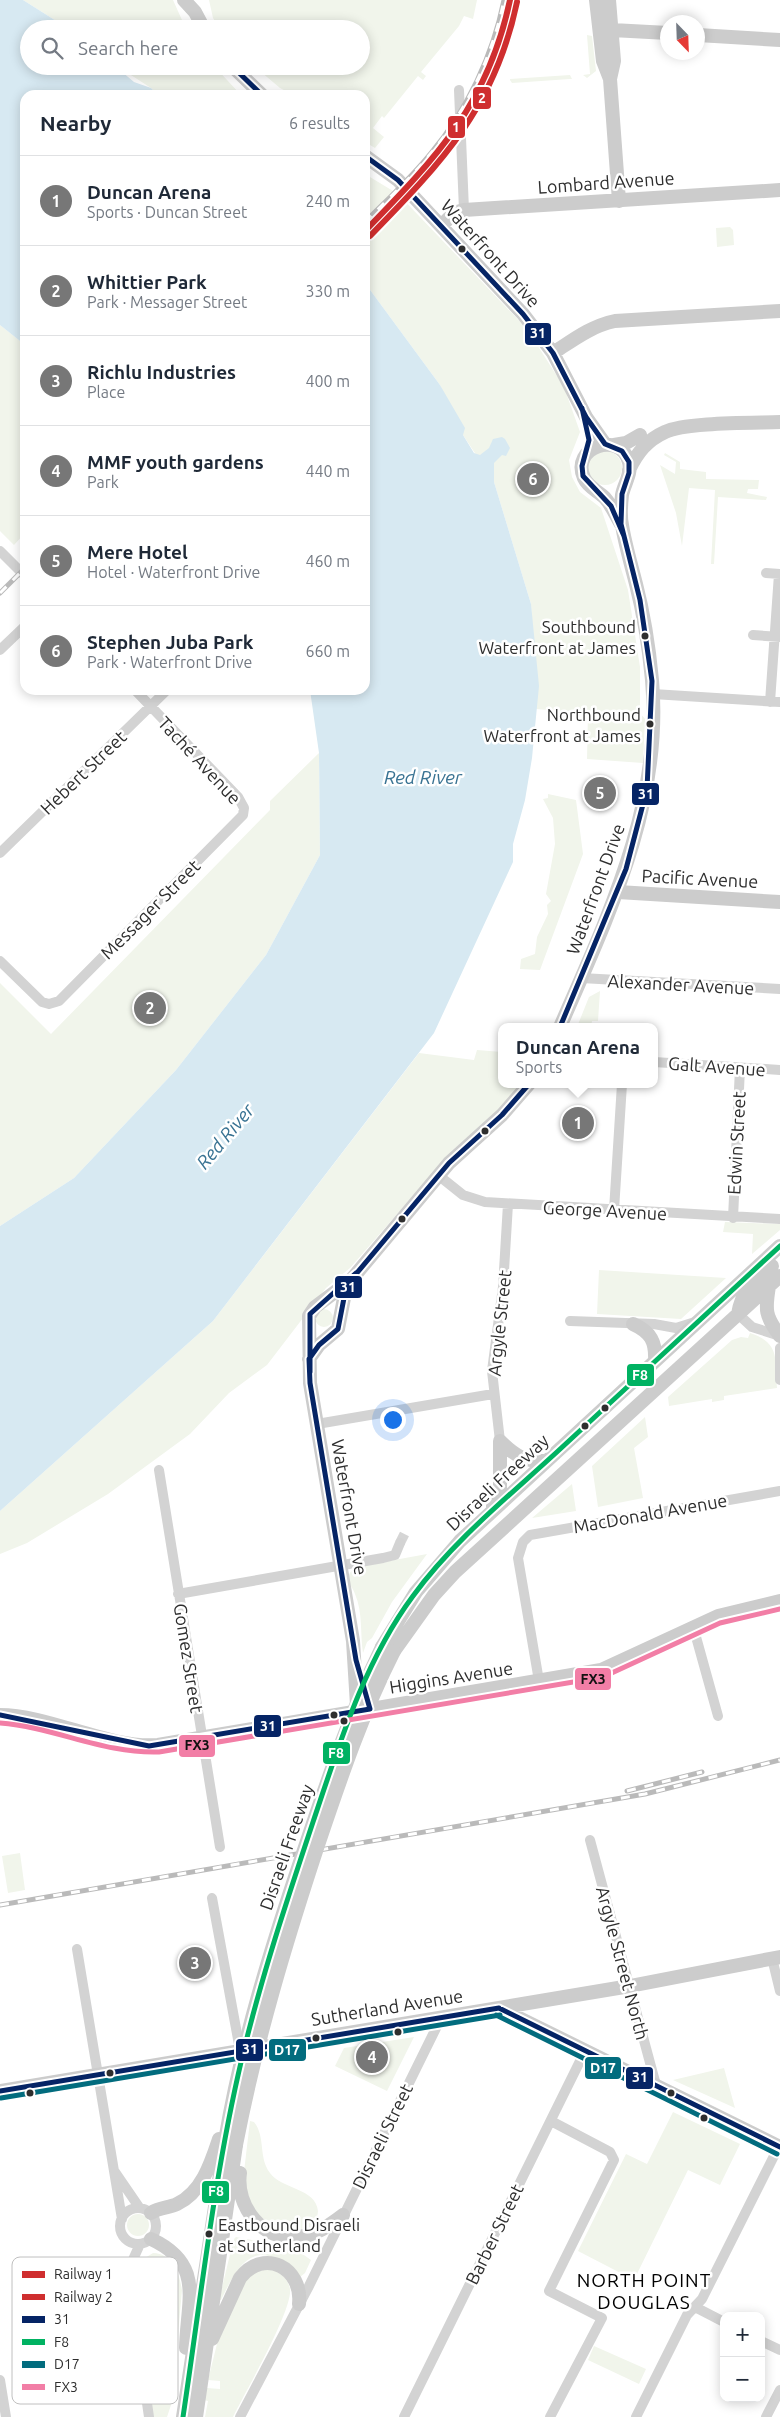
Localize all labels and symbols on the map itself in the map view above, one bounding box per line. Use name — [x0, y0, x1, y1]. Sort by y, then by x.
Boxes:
north arrow — [660, 15, 705, 60]
line badge: 2 — [472, 86, 492, 110]
text: 2 — [478, 90, 486, 106]
line badge: 1 — [447, 115, 466, 139]
text: 1 — [452, 119, 460, 135]
street label: Lombard Avenue — [537, 167, 675, 197]
street label: Waterfront Drive — [438, 195, 544, 311]
unlabelled marker — [457, 244, 467, 254]
line badge: 31 — [524, 322, 552, 346]
text: 31 — [530, 325, 546, 341]
pin: 6 — [517, 460, 549, 498]
place label: Southbound Waterfront at James — [478, 617, 636, 657]
marker: Southbound Waterfront at James — [640, 631, 650, 641]
place label: Northbound Waterfront at James — [483, 705, 641, 745]
street label: Taché Avenue — [155, 712, 245, 808]
marker: Northbound Waterfront at James — [645, 719, 655, 729]
street label: Hebert Street — [36, 726, 130, 818]
water label: Red River — [384, 766, 463, 788]
pin: 5 — [584, 774, 616, 812]
line badge: 31 — [631, 782, 660, 806]
text: 31 — [638, 786, 654, 802]
street label: Waterfront Drive — [562, 821, 628, 957]
street label: Messager Street — [96, 855, 204, 963]
street label: Pacific Avenue — [641, 865, 759, 891]
street label: Alexander Avenue — [607, 970, 755, 998]
pin: 2 — [134, 989, 166, 1027]
street label: Galt Avenue — [668, 1053, 766, 1079]
street label: Edwin Street — [723, 1091, 749, 1195]
water label: Red River — [191, 1098, 259, 1173]
pin: 1 — [562, 1104, 594, 1142]
unlabelled marker — [480, 1126, 490, 1136]
street label: George Avenue — [542, 1197, 668, 1223]
unlabelled marker — [397, 1214, 407, 1224]
street label: Argyle Street — [483, 1269, 515, 1377]
line badge: 31 — [334, 1275, 363, 1299]
text: 31 — [340, 1279, 356, 1295]
line badge: F8 — [626, 1363, 655, 1387]
text: F8 — [632, 1367, 648, 1383]
unlabelled marker — [600, 1403, 610, 1413]
your location — [380, 1407, 406, 1433]
unlabelled marker — [580, 1421, 590, 1431]
street label: Disraeli Freeway — [442, 1430, 552, 1534]
street label: Waterfront Drive — [328, 1438, 372, 1576]
street label: MacDonald Avenue — [571, 1490, 729, 1536]
street label: Gomez Street — [170, 1602, 208, 1714]
street label: Higgins Avenue — [388, 1657, 514, 1697]
line badge: FX3 — [574, 1667, 612, 1691]
text: FX3 — [580, 1671, 606, 1687]
unlabelled marker — [329, 1710, 339, 1720]
line badge: 31 — [253, 1714, 282, 1738]
unlabelled marker — [339, 1716, 349, 1726]
text: 31 — [260, 1718, 276, 1734]
line badge: FX3 — [178, 1734, 216, 1758]
text: FX3 — [184, 1737, 210, 1753]
line badge: F8 — [322, 1741, 351, 1765]
text: F8 — [328, 1745, 344, 1761]
street label: Disraeli Freeway — [255, 1781, 317, 1913]
street label: Argyle Street North — [593, 1884, 653, 2042]
pin: 3 — [179, 1944, 211, 1982]
street label: Sutherland Avenue — [310, 1985, 464, 2029]
unlabelled marker — [393, 2027, 403, 2037]
unlabelled marker — [311, 2033, 321, 2043]
line badge: 31 — [235, 2038, 264, 2062]
line badge: D17 — [268, 2038, 307, 2062]
pin: 4 — [356, 2038, 388, 2076]
text: 31 — [242, 2041, 258, 2057]
text: D17 — [274, 2042, 300, 2058]
line badge: D17 — [584, 2056, 622, 2080]
text: D17 — [590, 2060, 616, 2076]
line badge: 31 — [625, 2066, 654, 2090]
unlabelled marker — [105, 2068, 115, 2078]
text: 31 — [632, 2069, 648, 2085]
street label: Disraeli Street — [348, 2080, 416, 2192]
unlabelled marker — [25, 2088, 35, 2098]
unlabelled marker — [666, 2088, 676, 2098]
unlabelled marker — [699, 2113, 709, 2123]
line badge: F8 — [201, 2180, 230, 2204]
street label: Barber Street — [461, 2181, 527, 2287]
text: F8 — [208, 2183, 224, 2199]
place label: Eastbound Disraeli at Sutherland — [218, 2215, 360, 2255]
marker: Eastbound Disraeli at Sutherland — [204, 2229, 214, 2239]
legend — [12, 2257, 178, 2404]
text: Railway 1 — [54, 2266, 113, 2282]
district label: NORTH POINT DOUGLAS — [577, 2269, 711, 2313]
text: Railway 2 — [54, 2289, 113, 2305]
text: 31 — [54, 2311, 70, 2327]
text: F8 — [54, 2334, 69, 2350]
text: D17 — [54, 2356, 80, 2372]
text: FX3 — [54, 2379, 78, 2395]

